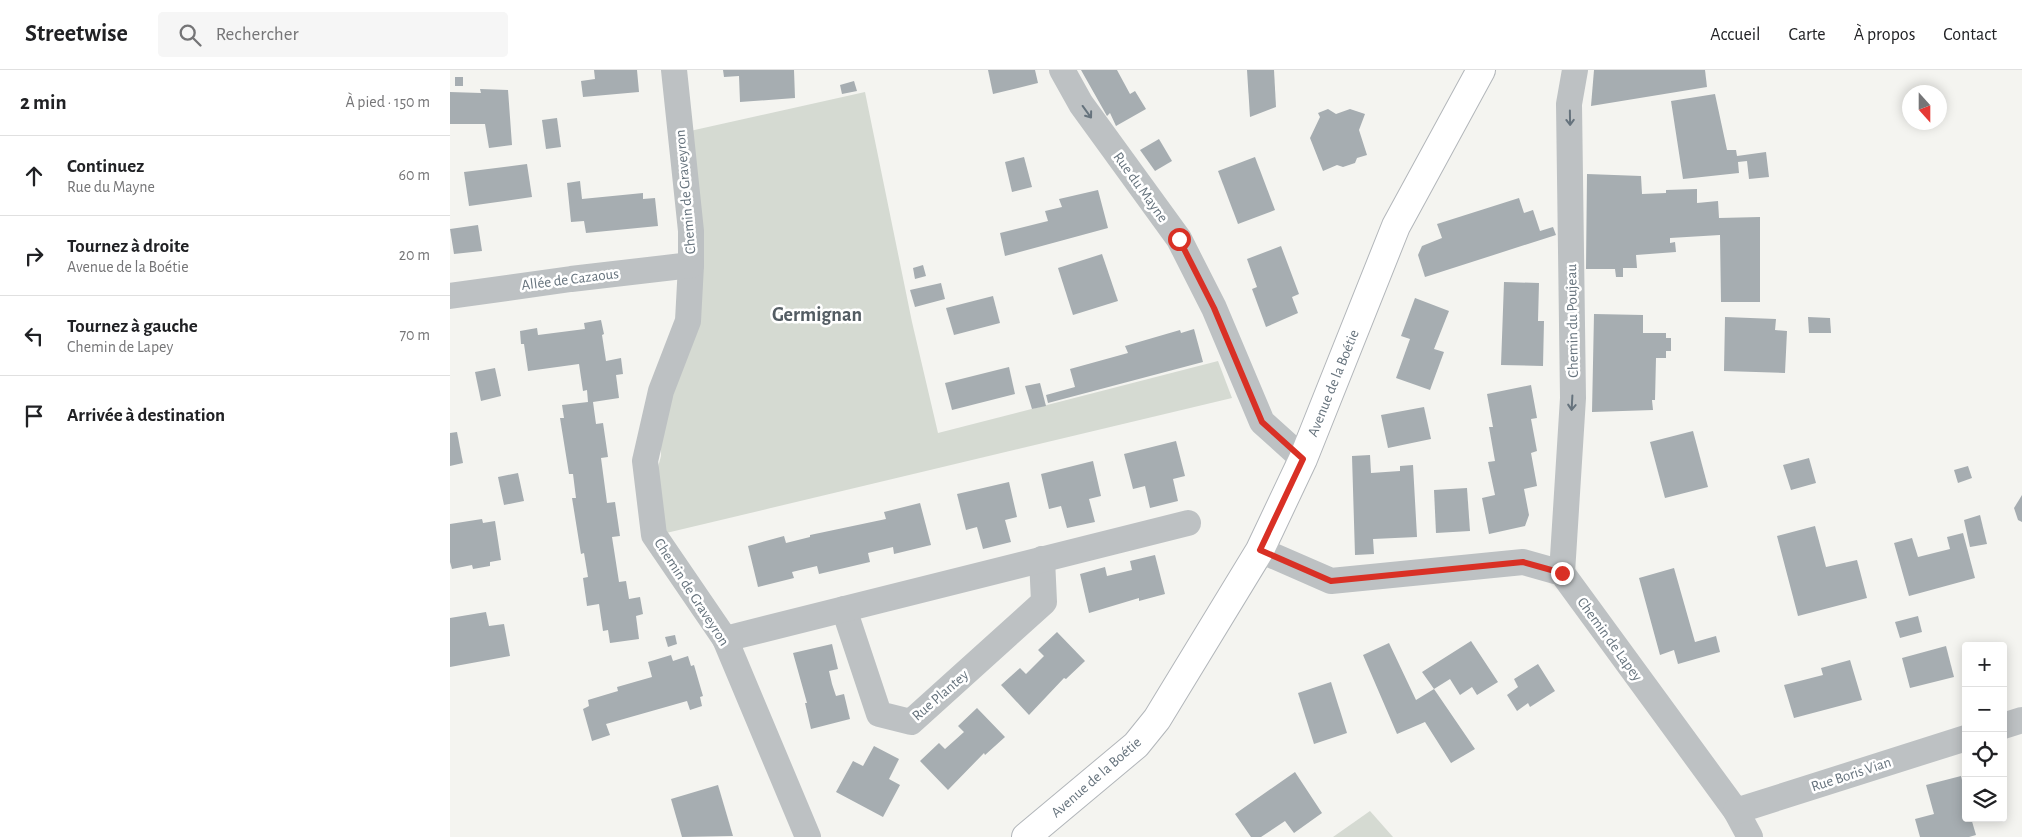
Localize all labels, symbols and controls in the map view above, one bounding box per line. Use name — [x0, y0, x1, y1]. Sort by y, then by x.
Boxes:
search box — [158, 12, 508, 57]
icon: search — [176, 21, 204, 49]
text: Streetwise — [25, 22, 128, 46]
text: Rechercher — [216, 25, 299, 44]
text: Accueil — [1710, 26, 1761, 44]
text: Carte — [1789, 26, 1826, 44]
text: À propos — [1854, 26, 1915, 44]
text: Contact — [1943, 26, 1997, 44]
north arrow — [1902, 85, 1947, 130]
text: 2 min — [20, 92, 67, 113]
text: À pied · 150 m — [345, 94, 430, 110]
one-way arrow — [1082, 104, 1092, 118]
one-way arrow — [1565, 110, 1575, 126]
street label: Chemin de Graveyron — [673, 129, 698, 255]
street label: Rue du Mayne — [1110, 150, 1171, 225]
text: Continuez — [67, 157, 144, 176]
icon: ahead — [20, 162, 48, 190]
text: 60 m — [399, 167, 430, 183]
text: Rue du Mayne — [67, 179, 155, 195]
route start — [1168, 228, 1191, 251]
text: Tournez à droite — [67, 237, 189, 256]
icon: right — [20, 242, 48, 270]
text: 20 m — [399, 247, 430, 263]
text: Avenue de la Boétie — [67, 259, 189, 275]
street label: Chemin du Poujeau — [1564, 264, 1581, 378]
street label: Allée de Cazaous — [521, 266, 620, 293]
district label: Germignan — [772, 305, 862, 325]
text: Tournez à gauche — [67, 317, 198, 336]
icon: left — [20, 322, 48, 350]
text: 70 m — [399, 327, 430, 343]
street label: Avenue de la Boétie — [1305, 327, 1362, 439]
text: Chemin de Lapey — [67, 339, 173, 355]
one-way arrow — [1568, 395, 1577, 411]
icon: arrive — [20, 402, 48, 430]
text: Arrivée à destination — [67, 406, 225, 425]
street label: Chemin de Graveyron — [651, 536, 732, 649]
route end — [1551, 562, 1574, 585]
street label: Chemin de Lapey — [1574, 595, 1645, 684]
map controls — [1962, 642, 2007, 822]
button: + — [1962, 642, 2007, 687]
street label: Rue Plantey — [909, 667, 972, 724]
button: − — [1962, 687, 2007, 732]
button: locate — [1962, 732, 2007, 777]
street label: Avenue de la Boétie — [1048, 734, 1144, 820]
street label: Rue Boris Vian — [1809, 754, 1893, 794]
button: layers — [1962, 777, 2007, 822]

